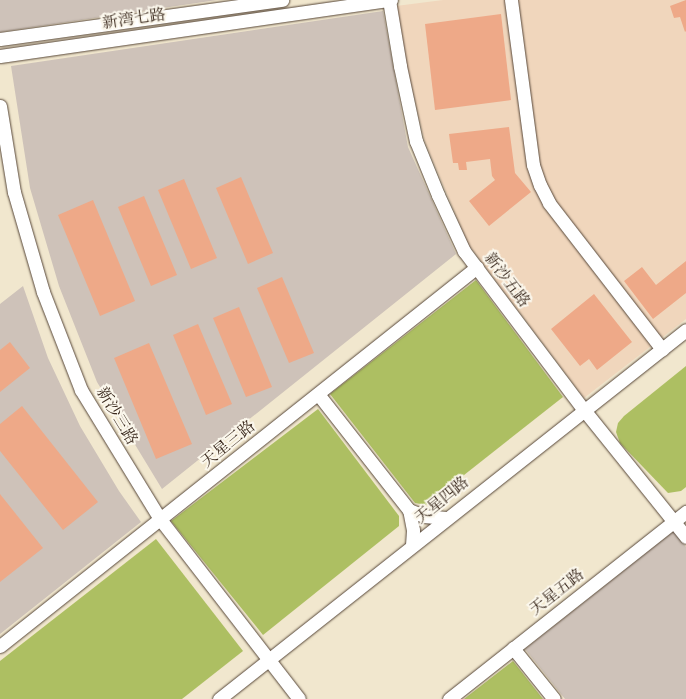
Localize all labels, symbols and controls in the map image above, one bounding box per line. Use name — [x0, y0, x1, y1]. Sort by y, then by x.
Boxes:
street label: 新湾七路 — [101, 5, 167, 33]
street label: 新沙五路 — [480, 249, 534, 311]
street label: 新沙三路 — [92, 384, 142, 448]
street label: 天星三路 — [197, 416, 259, 472]
street label: 天星四路 — [411, 472, 473, 528]
street label: 天星五路 — [526, 565, 588, 619]

